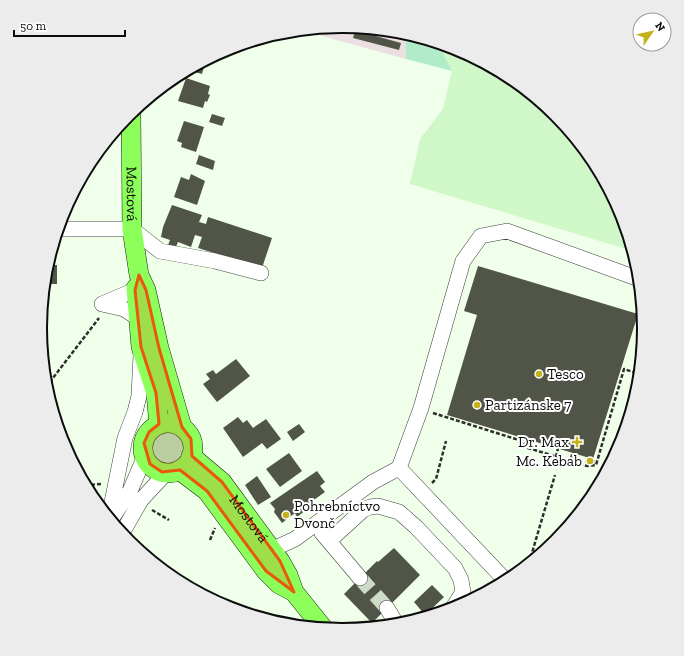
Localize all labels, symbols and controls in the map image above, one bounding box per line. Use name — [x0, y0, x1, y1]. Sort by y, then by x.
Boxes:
scale bar — [14, 12, 125, 38]
north arrow — [632, 12, 672, 52]
text: 50 m — [20, 19, 47, 33]
text: N — [652, 20, 668, 34]
street label: Mostová — [122, 166, 141, 222]
place label: Tesco — [547, 365, 584, 383]
marker: Tesco — [534, 369, 544, 379]
place label: Partizánske 7 — [485, 396, 571, 414]
marker: Partizánske 7 — [472, 400, 482, 410]
place label: Dr. Max — [518, 433, 569, 451]
marker: Dr. Max — [572, 437, 582, 447]
place label: Mc. Kebab — [516, 452, 582, 470]
marker: Mc. Kebab — [585, 456, 595, 466]
street label: Mostová — [225, 491, 273, 546]
place label: Pohrebníctvo Dvonč — [294, 497, 380, 532]
marker: Pohrebníctvo Dvonč — [281, 510, 291, 520]

